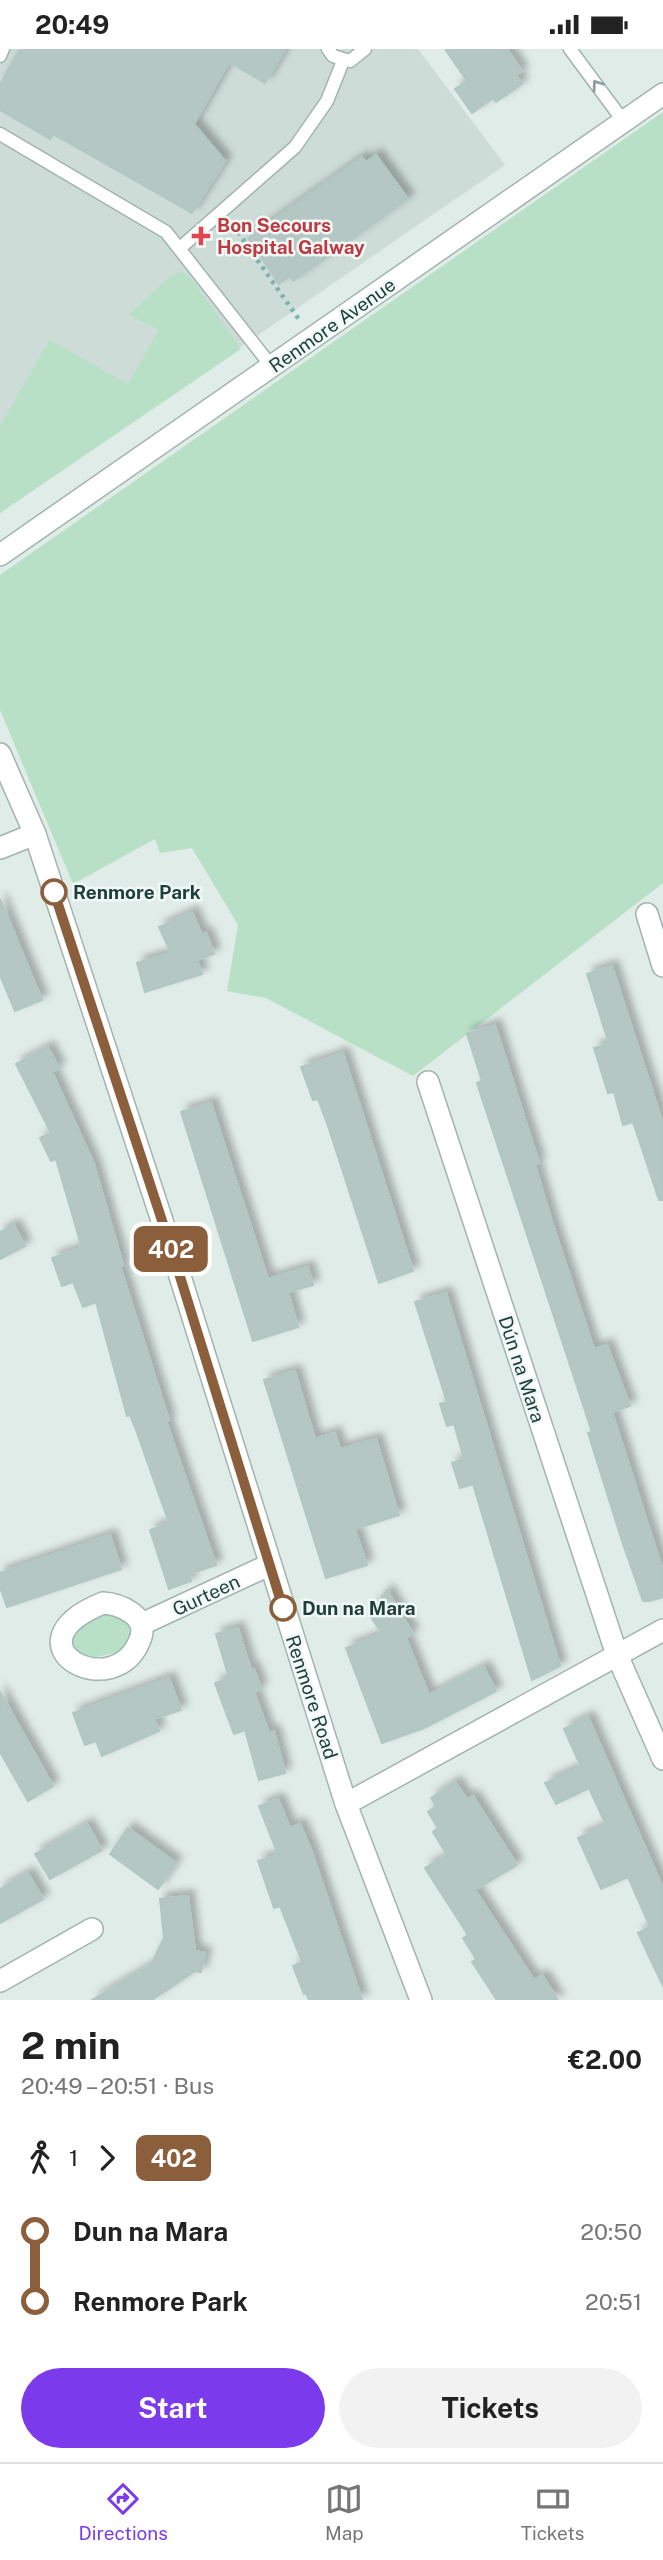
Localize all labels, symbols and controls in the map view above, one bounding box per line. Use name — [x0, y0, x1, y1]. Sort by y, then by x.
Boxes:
text: 20:49 — [35, 9, 109, 40]
one-way arrow — [593, 81, 605, 93]
place label: Bon Secours Hospital Galway — [217, 214, 365, 258]
marker: Bon Secours Hospital Galway — [191, 226, 211, 246]
street label: Renmore Avenue — [265, 273, 399, 377]
marker: Renmore Park — [41, 879, 67, 905]
place label: Renmore Park — [73, 881, 201, 903]
line badge: 402 — [131, 1226, 211, 1272]
text: 402 — [148, 1235, 194, 1263]
street label: Dún na Mara — [494, 1313, 550, 1425]
street label: Gurteen — [169, 1570, 243, 1620]
marker: Dun na Mara — [270, 1595, 296, 1621]
place label: Dun na Mara — [302, 1597, 415, 1619]
street label: Renmore Road — [282, 1632, 342, 1762]
text: 2 min — [21, 2023, 121, 2068]
text: €2.00 — [568, 2044, 642, 2075]
text: 20:49 – 20:51 · Bus — [21, 2072, 214, 2099]
icon: walk — [21, 2139, 59, 2177]
icon: forward — [88, 2139, 126, 2177]
text: 1 — [69, 2144, 78, 2171]
text: 402 — [150, 2144, 197, 2172]
text: Dun na Mara — [73, 2216, 228, 2247]
text: 20:50 — [580, 2218, 642, 2245]
text: Renmore Park — [73, 2286, 248, 2317]
text: 20:51 — [585, 2288, 642, 2315]
button: Start — [21, 2368, 325, 2448]
button: Tickets — [339, 2368, 642, 2448]
tab: Directions — [79, 2480, 168, 2544]
tab: Map — [325, 2480, 364, 2544]
tab: Tickets — [521, 2480, 584, 2544]

